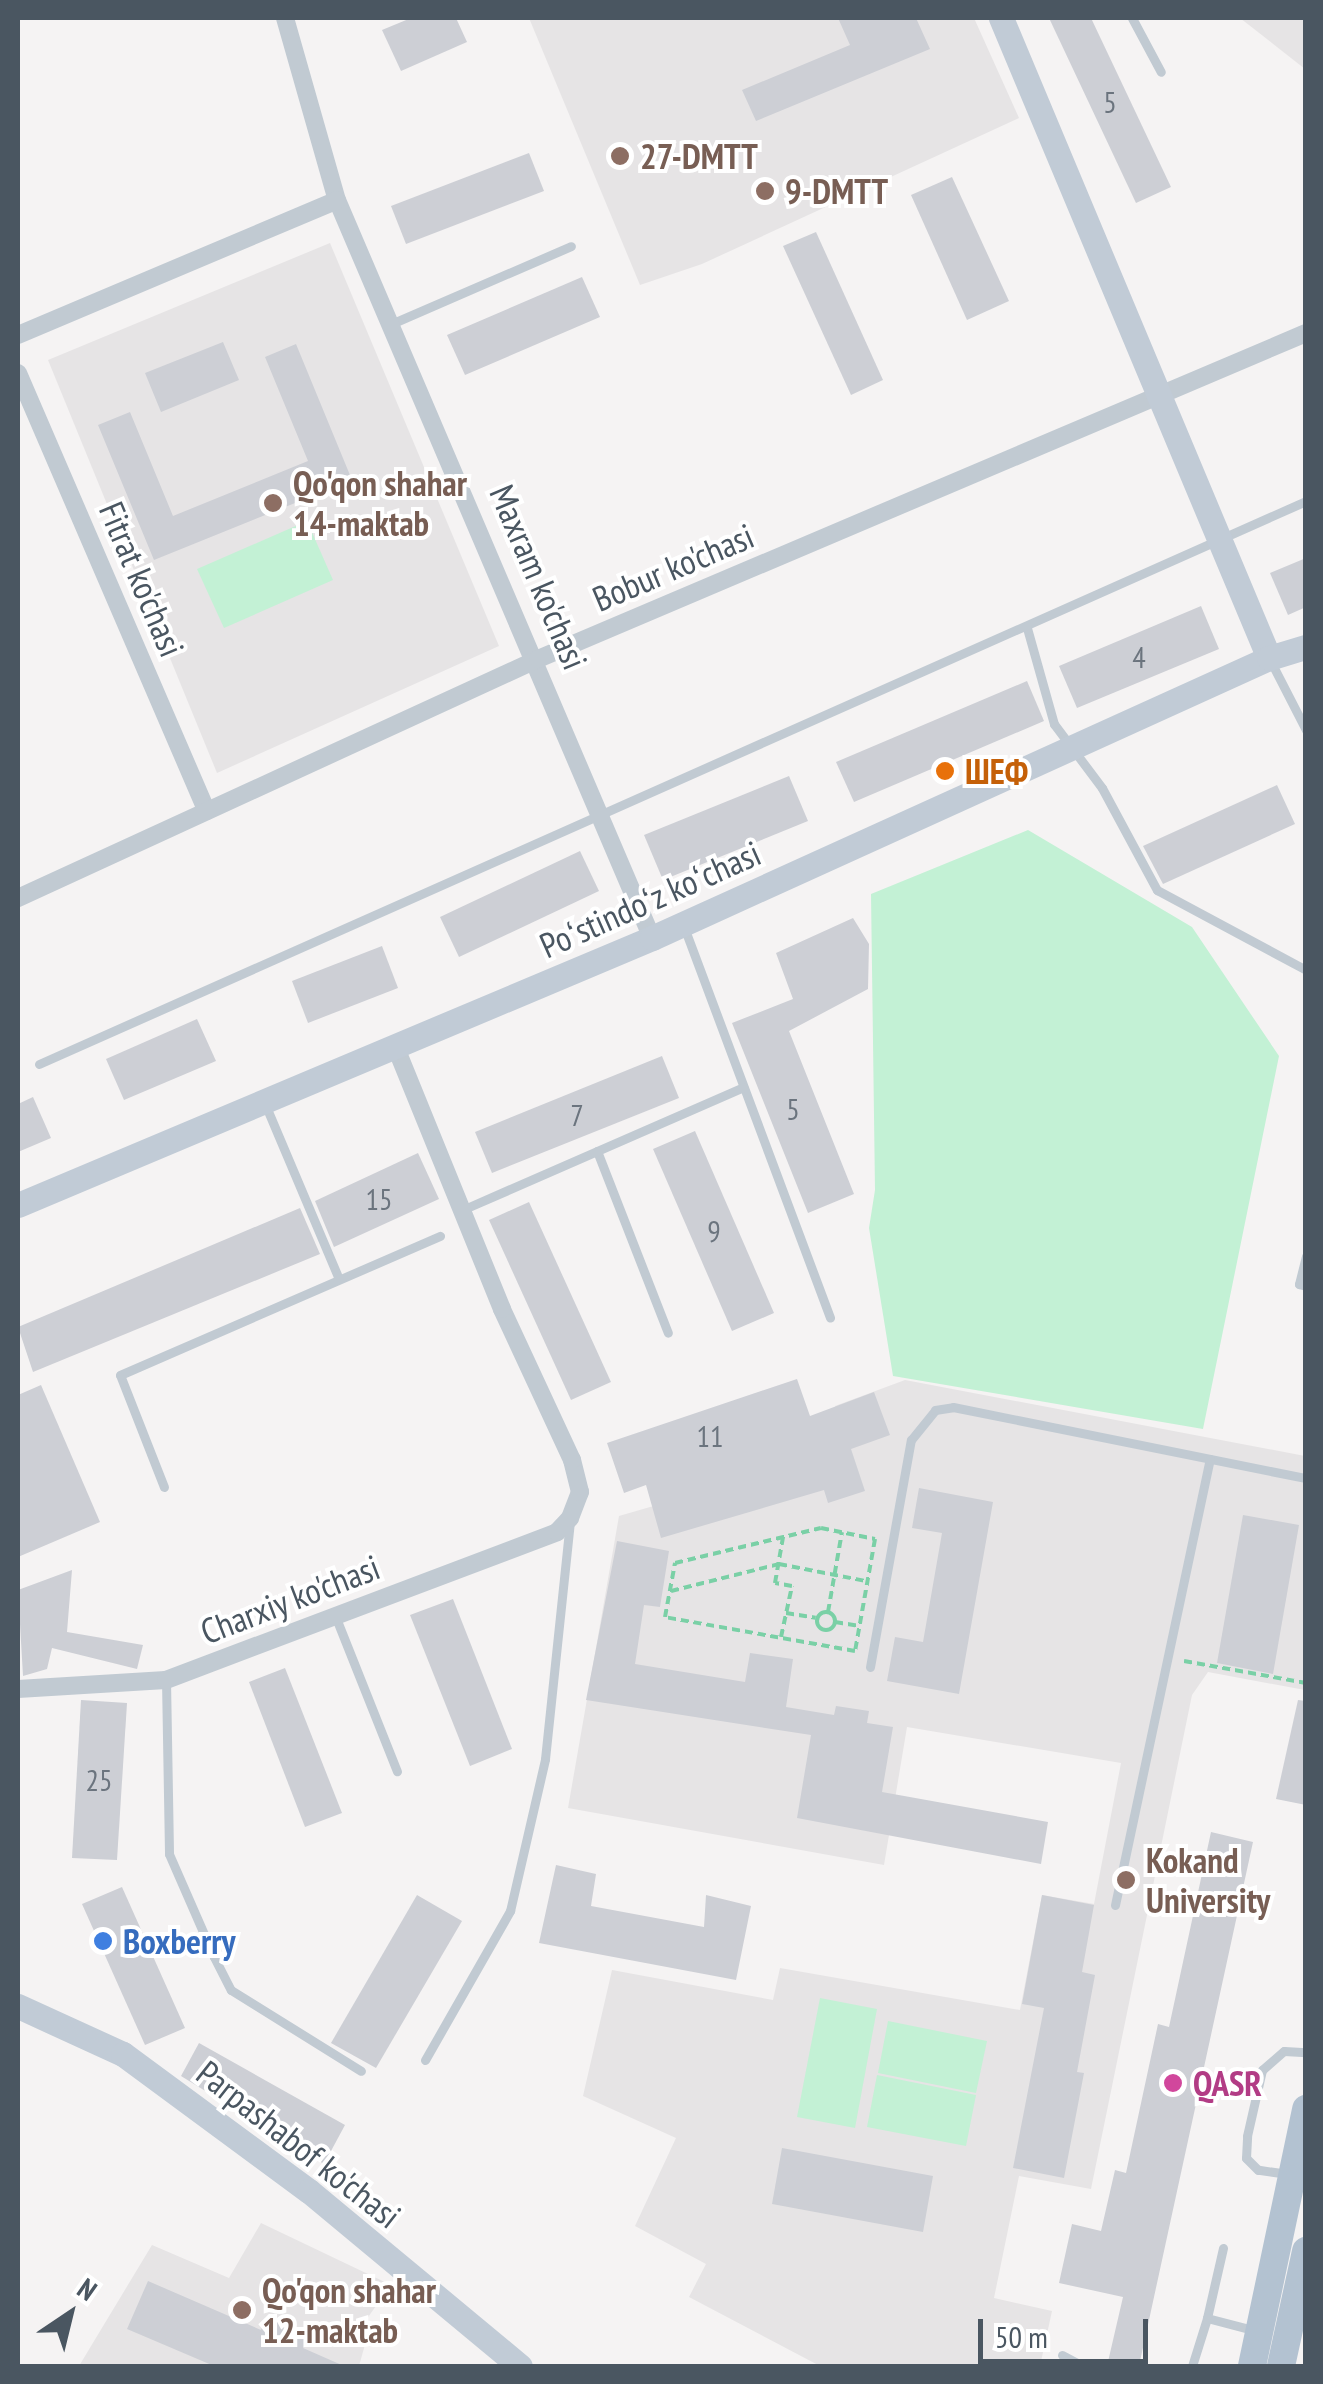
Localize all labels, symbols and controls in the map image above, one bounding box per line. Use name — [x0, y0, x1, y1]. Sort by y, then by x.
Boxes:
house number: 5 — [1103, 84, 1117, 120]
place label: 27-DMTT — [640, 135, 758, 177]
marker: 27-DMTT — [609, 145, 631, 167]
place label: 9-DMTT — [785, 170, 888, 212]
marker: 9-DMTT — [754, 180, 776, 202]
place label: Qo'qon shahar 14-maktab — [293, 462, 467, 544]
street label: Maxram ko'chasi — [481, 479, 597, 675]
marker: Qo'qon shahar 14-maktab — [262, 492, 284, 514]
street label: Fitrat ko'chasi — [91, 495, 193, 663]
street label: Bobur ko'chasi — [586, 514, 760, 620]
house number: 4 — [1132, 639, 1146, 675]
place label: ШЕФ — [965, 750, 1028, 792]
marker: ШЕФ — [934, 760, 956, 782]
street label: Poʻstindoʻz koʻchasi — [533, 832, 767, 966]
house number: 5 — [786, 1091, 800, 1127]
house number: 7 — [570, 1097, 584, 1133]
house number: 15 — [366, 1181, 392, 1217]
house number: 9 — [707, 1213, 721, 1249]
house number: 11 — [697, 1418, 723, 1454]
street label: Charxiy ko'chasi — [194, 1546, 386, 1652]
house number: 25 — [86, 1762, 112, 1798]
place label: Kokand University — [1146, 1839, 1270, 1921]
marker: Kokand University — [1115, 1869, 1137, 1891]
place label: Boxberry — [123, 1920, 235, 1962]
marker: Boxberry — [92, 1930, 114, 1952]
street label: Parpashabof ko'chasi — [189, 2051, 409, 2237]
place label: QASR — [1193, 2062, 1262, 2104]
marker: QASR — [1162, 2072, 1184, 2094]
north arrow — [20, 2264, 120, 2364]
place label: Qo'qon shahar 12-maktab — [262, 2269, 436, 2351]
text: N — [71, 2270, 104, 2309]
marker: Qo'qon shahar 12-maktab — [231, 2299, 253, 2321]
scale bar — [983, 2299, 1153, 2361]
text: 50 m — [995, 2317, 1048, 2356]

